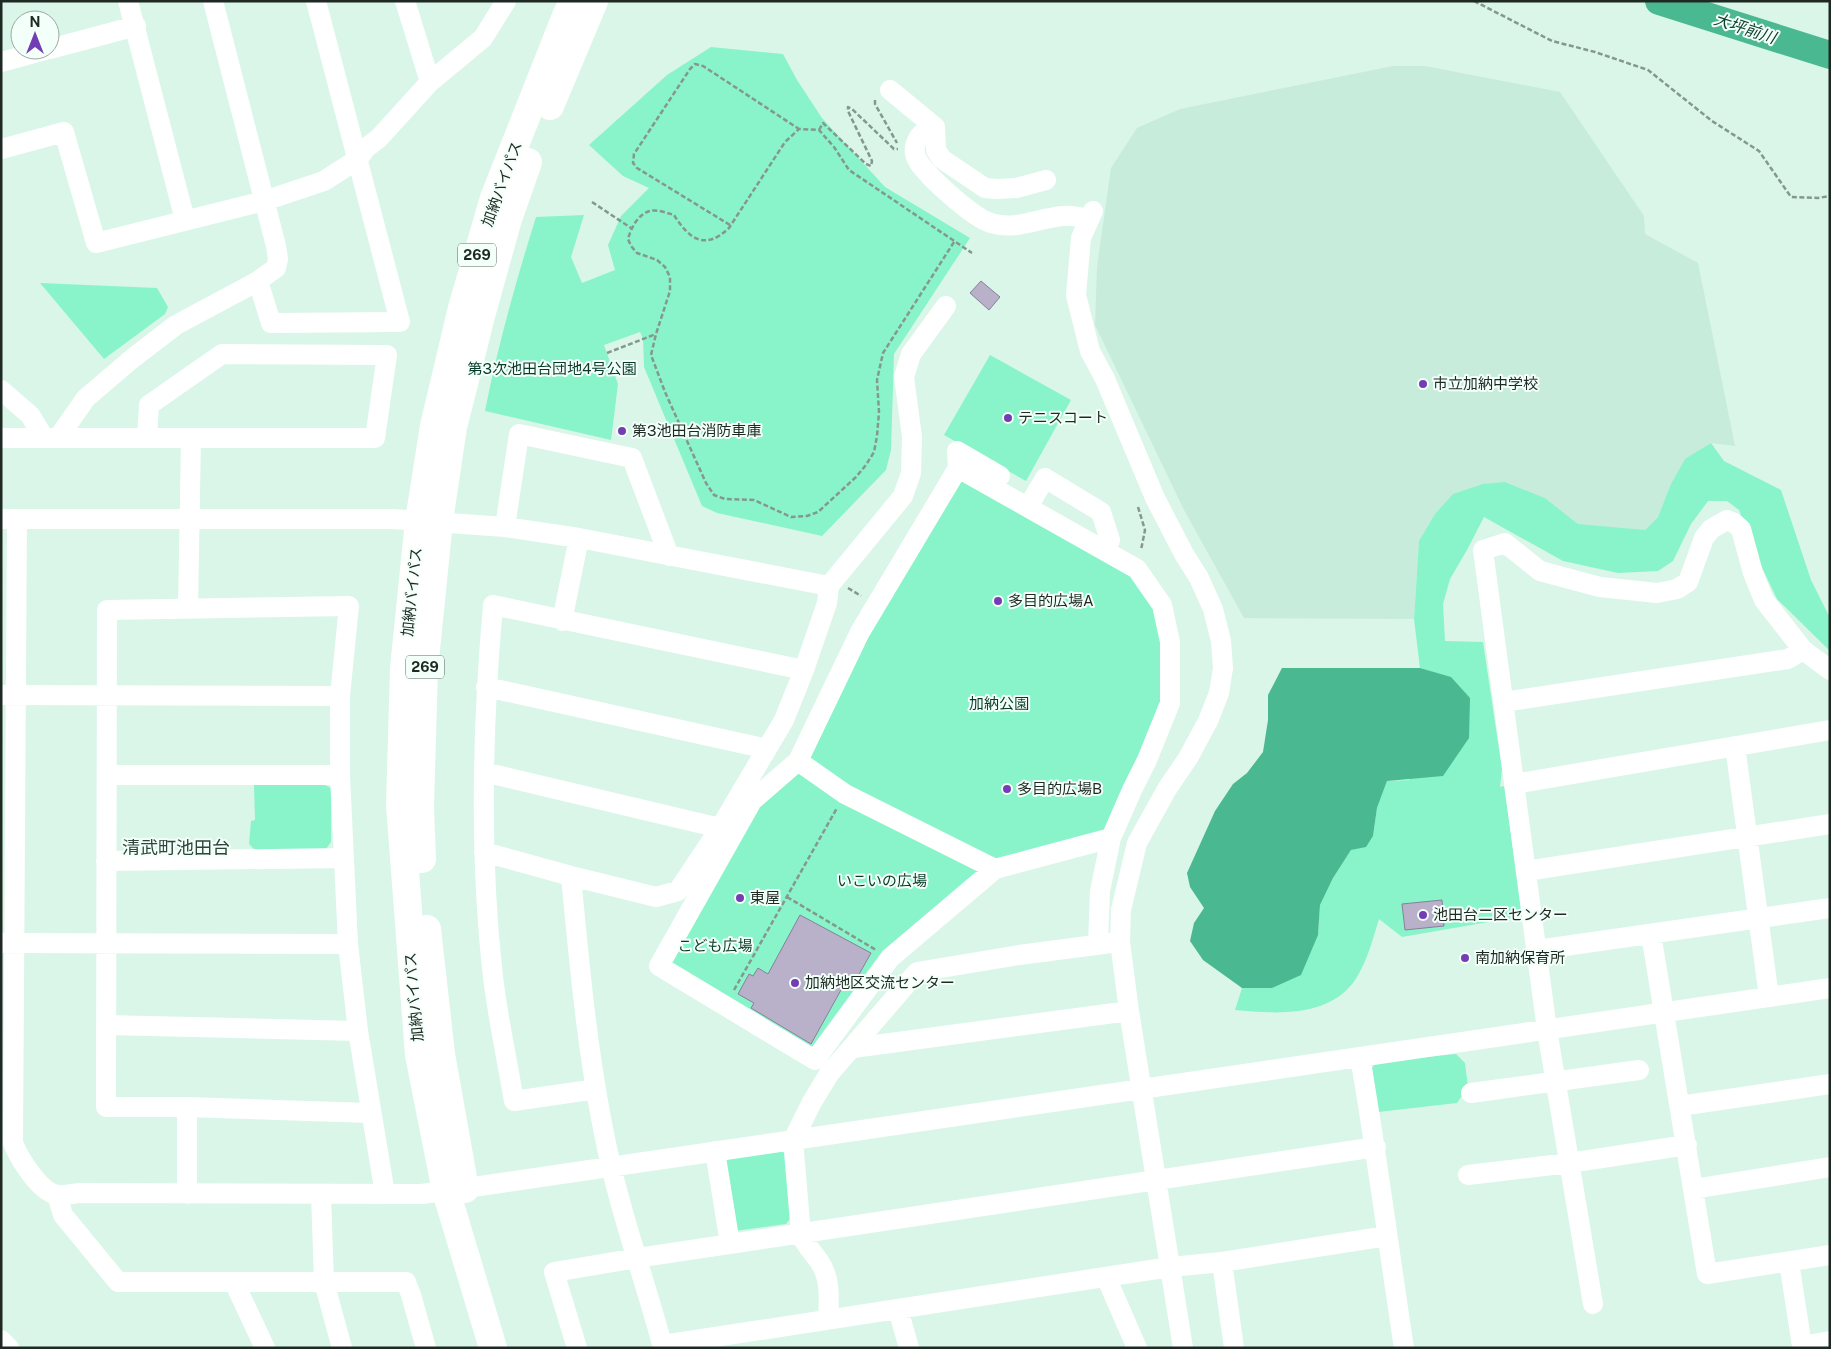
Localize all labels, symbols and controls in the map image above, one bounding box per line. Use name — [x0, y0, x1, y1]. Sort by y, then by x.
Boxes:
north arrow — [10, 10, 60, 60]
water label: 大坪前川 — [1711, 10, 1780, 48]
text: N — [30, 14, 40, 30]
street label: 加納バイパス — [478, 139, 525, 229]
road number: 269 — [458, 244, 496, 266]
park label: 第3次池田台団地4号公園 — [468, 360, 636, 377]
place label: 市立加納中学校 — [1433, 375, 1538, 392]
marker: 市立加納中学校 — [1417, 378, 1429, 390]
place label: テニスコート — [1018, 409, 1108, 426]
marker: テニスコート — [1002, 412, 1014, 424]
place label: 第3池田台消防車庫 — [632, 422, 761, 439]
marker: 第3池田台消防車庫 — [616, 425, 628, 437]
street label: 加納バイパス — [398, 546, 425, 637]
place label: 多目的広場A — [1008, 592, 1094, 609]
marker: 多目的広場A — [992, 595, 1004, 607]
road number: 269 — [406, 656, 444, 679]
park label: 加納公園 — [969, 695, 1029, 712]
place label: 多目的広場B — [1017, 780, 1102, 797]
marker: 多目的広場B — [1001, 783, 1013, 795]
district label: 清武町池田台 — [122, 837, 230, 858]
park label: いこいの広場 — [837, 872, 927, 889]
place label: 東屋 — [750, 889, 780, 906]
marker: 東屋 — [734, 892, 746, 904]
place label: 池田台二区センター — [1433, 906, 1568, 923]
marker: 池田台二区センター — [1417, 909, 1429, 921]
park label: こども広場 — [677, 937, 753, 954]
place label: 南加納保育所 — [1475, 949, 1565, 966]
street label: 加納バイパス — [401, 952, 426, 1042]
marker: 南加納保育所 — [1459, 952, 1471, 964]
place label: 加納地区交流センター — [805, 974, 955, 991]
marker: 加納地区交流センター — [789, 977, 801, 989]

